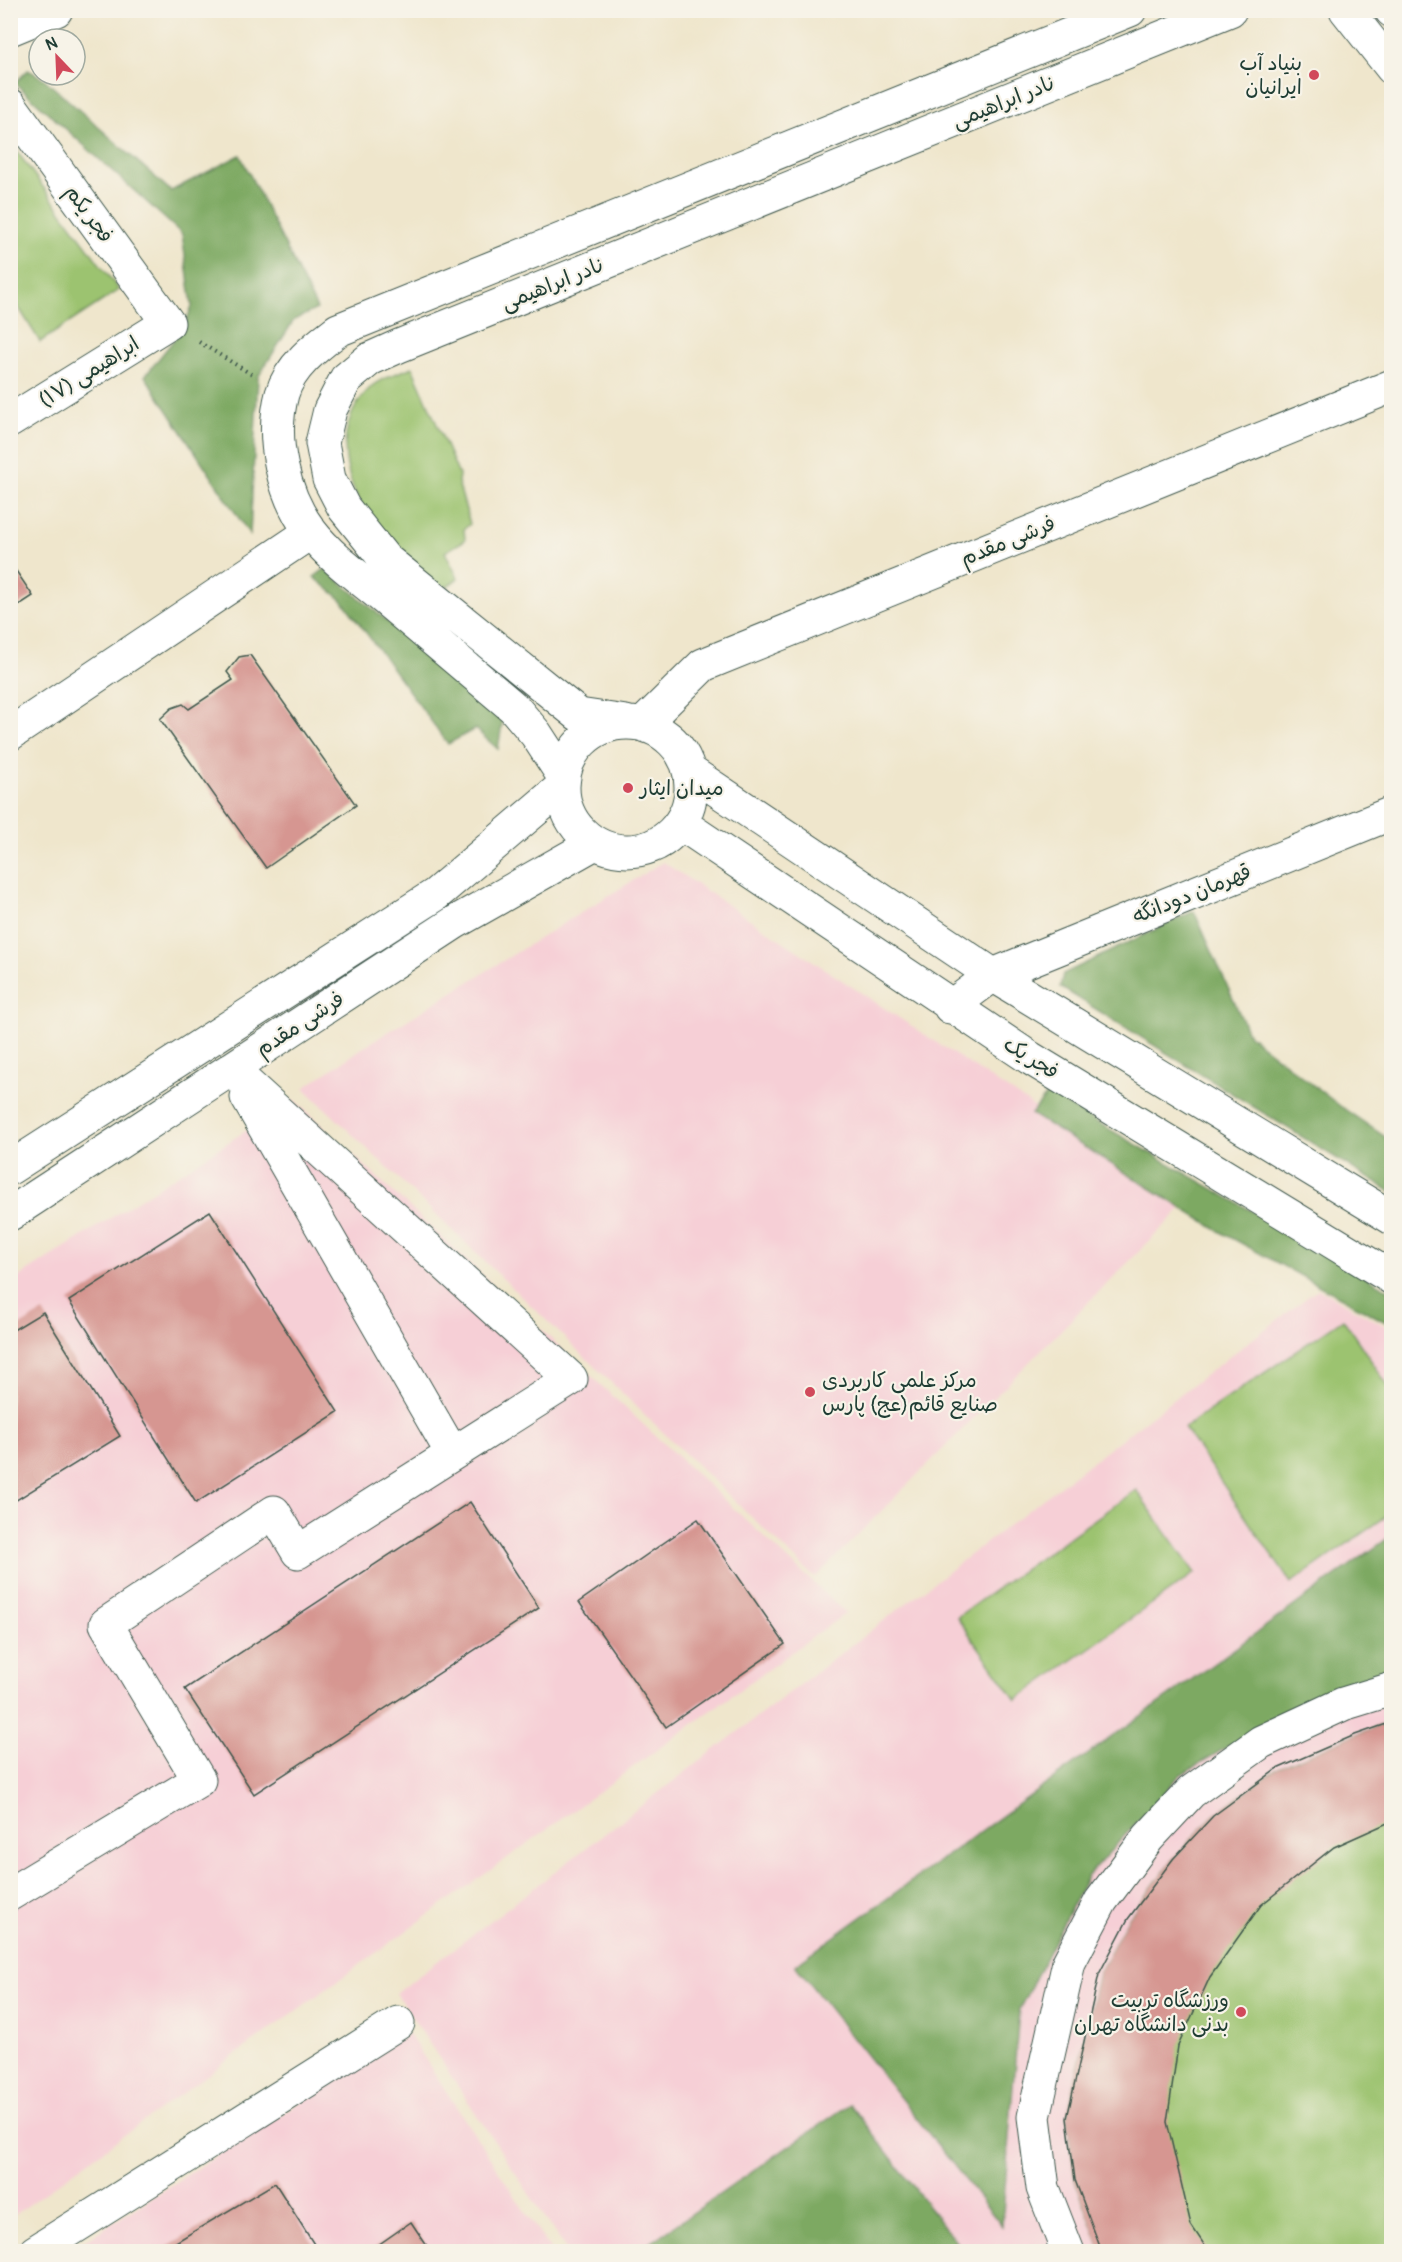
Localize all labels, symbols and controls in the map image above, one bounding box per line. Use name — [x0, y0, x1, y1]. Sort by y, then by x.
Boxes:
north arrow — [27, 27, 87, 87]
text: N — [43, 33, 61, 55]
place label: بنیاد آب ایرانیان — [1239, 50, 1302, 101]
marker: بنیاد آب ایرانیان — [1307, 68, 1321, 82]
street label: نادر ابراهیمی — [948, 69, 1060, 135]
street label: فجر یکم — [57, 180, 119, 250]
street label: نادر ابراهیمی — [497, 251, 609, 317]
street label: ابراهیمی (۱۷) — [34, 330, 144, 414]
street label: فرشی مقدم — [957, 510, 1060, 574]
place label: میدان ایثار — [638, 775, 724, 802]
marker: میدان ایثار — [621, 781, 635, 795]
street label: قهرمان دودانگه — [1129, 858, 1255, 930]
street label: فرشی مقدم — [251, 985, 350, 1064]
street label: فجر یک — [998, 1031, 1064, 1085]
place label: مرکز علمی کاربردی صنایع قائم(عج) پارس — [822, 1367, 998, 1420]
marker: مرکز علمی کاربردی صنایع قائم(عج) پارس — [803, 1385, 817, 1399]
place label: ورزشگاه تربیت بدنی دانشگاه تهران — [1074, 1987, 1229, 2038]
marker: ورزشگاه تربیت بدنی دانشگاه تهران — [1234, 2005, 1248, 2019]

